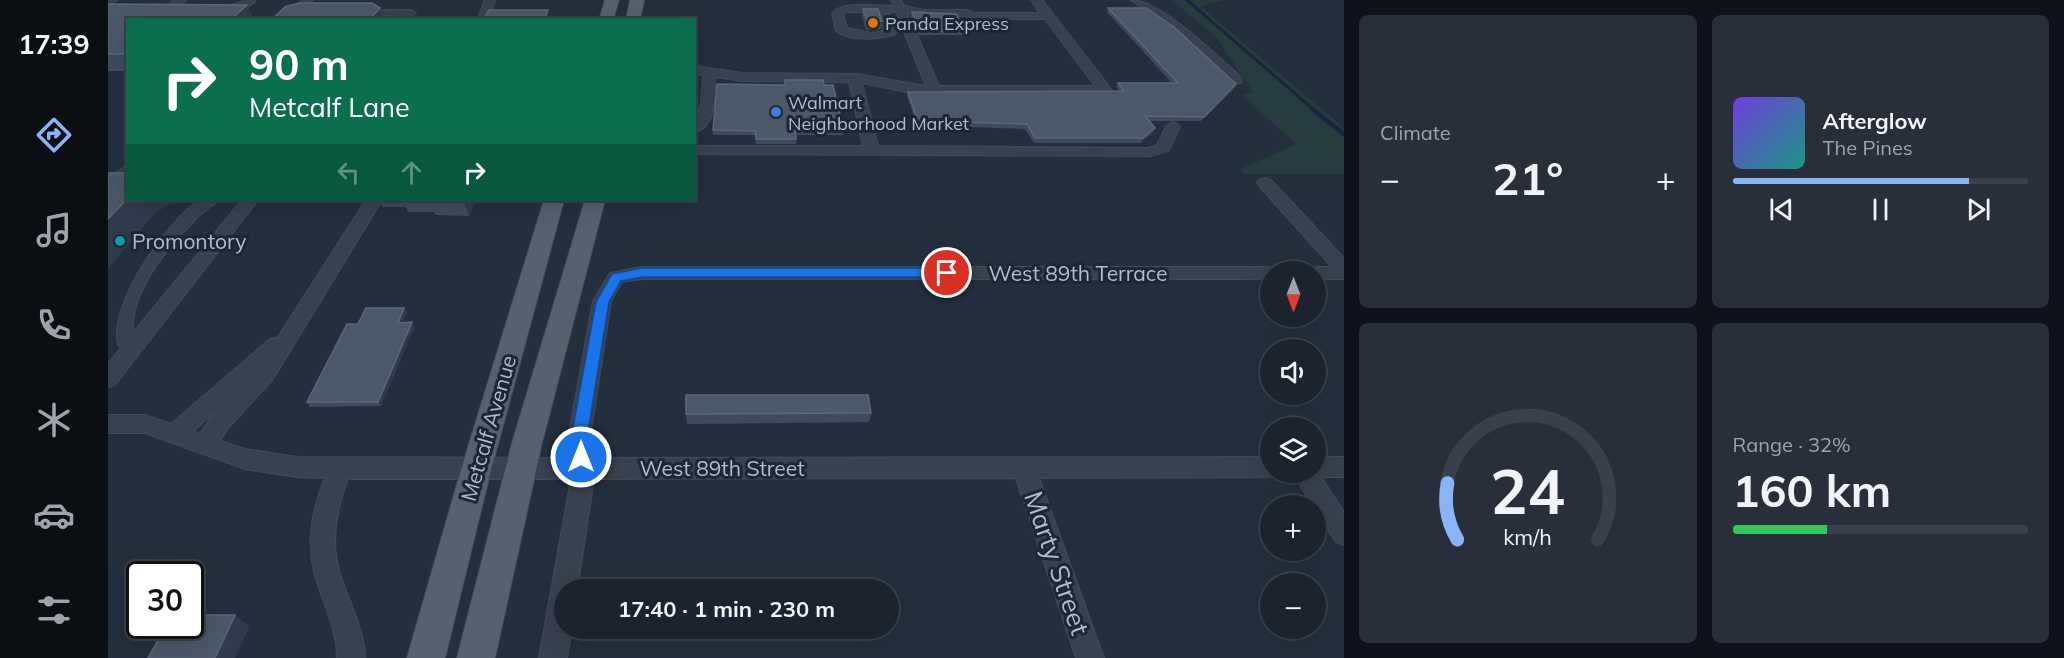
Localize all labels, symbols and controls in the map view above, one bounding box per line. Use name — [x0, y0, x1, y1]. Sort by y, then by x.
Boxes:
place label: Panda Express — [885, 12, 1009, 35]
marker: Panda Express — [866, 16, 880, 30]
text: 17:39 — [18, 27, 90, 61]
text: 90 m — [249, 38, 349, 91]
icon: right — [150, 42, 228, 120]
text: Metcalf Lane — [249, 90, 410, 124]
place label: Walmart Neighborhood Market — [788, 91, 969, 135]
marker: Walmart Neighborhood Market — [769, 105, 783, 119]
text: Afterglow — [1823, 107, 1927, 135]
icon: directions — [33, 114, 75, 156]
text: Climate — [1380, 120, 1451, 145]
text: The Pines — [1823, 135, 1913, 160]
text: 21° — [1492, 150, 1563, 206]
icon: left — [332, 156, 365, 189]
icon: ahead — [395, 156, 428, 189]
icon: right — [458, 156, 491, 189]
text: − — [1380, 158, 1400, 199]
text: + — [1656, 158, 1676, 199]
icon: previous — [1765, 193, 1798, 226]
icon: pause — [1864, 193, 1897, 226]
icon: next — [1962, 193, 1995, 226]
icon: music — [33, 209, 75, 251]
place label: Promontory — [132, 228, 246, 254]
marker: Promontory — [113, 234, 127, 248]
pin — [921, 247, 972, 298]
icon: arrive — [930, 256, 963, 289]
street label: West 89th Terrace — [989, 260, 1167, 286]
north arrow — [1260, 261, 1326, 327]
map controls — [1260, 261, 1326, 639]
icon: phone — [33, 304, 75, 346]
button: sound — [1260, 339, 1326, 405]
street label: Metcalf Avenue — [455, 352, 521, 504]
icon: climate — [33, 399, 75, 441]
button: layers — [1260, 417, 1326, 483]
position arrow — [549, 425, 613, 489]
text: Range · 32% — [1733, 432, 1851, 457]
text: 24 — [1490, 451, 1565, 530]
street label: West 89th Street — [639, 455, 805, 481]
text: 160 km — [1733, 462, 1891, 518]
street label: Marty Street — [1017, 487, 1097, 639]
icon: car — [33, 494, 75, 536]
button: + — [1260, 495, 1326, 561]
text: km/h — [1503, 523, 1552, 550]
speed limit sign: 30 — [126, 561, 204, 639]
button: − — [1260, 573, 1326, 639]
icon: filters — [33, 589, 75, 631]
text: 17:40 · 1 min · 230 m — [618, 595, 835, 623]

